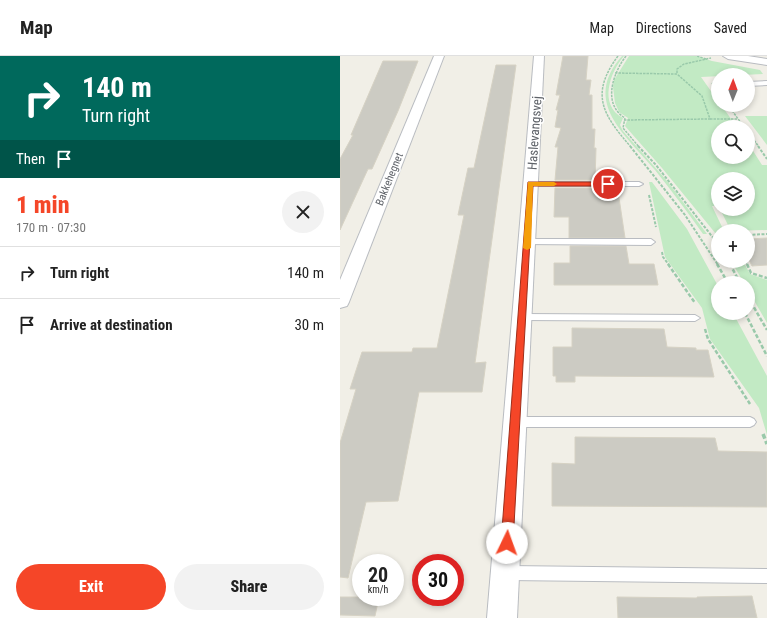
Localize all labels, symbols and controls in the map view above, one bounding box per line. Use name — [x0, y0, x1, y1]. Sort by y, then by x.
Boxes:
text: Map — [20, 16, 53, 39]
text: Map — [590, 20, 614, 36]
text: Directions — [636, 20, 692, 36]
text: Saved — [714, 20, 747, 36]
north arrow — [711, 68, 755, 112]
map controls — [711, 68, 755, 320]
text: 140 m — [82, 71, 152, 104]
icon: right — [16, 72, 68, 124]
street label: Haslevangsvej — [524, 96, 545, 170]
text: Turn right — [82, 105, 150, 126]
button: search — [711, 120, 755, 164]
icon: arrive — [53, 148, 75, 170]
text: Then — [16, 150, 45, 168]
street label: Bakkehegnet — [373, 151, 406, 208]
pin — [591, 167, 625, 201]
button: layers — [711, 172, 755, 216]
icon: arrive — [597, 173, 619, 195]
text: 1 min — [16, 191, 70, 219]
button: close — [282, 191, 324, 233]
text: 170 m · 07:30 — [16, 220, 86, 235]
button: + — [711, 224, 755, 268]
icon: right — [16, 262, 38, 284]
text: Turn right — [50, 264, 109, 282]
text: 140 m — [287, 264, 324, 282]
button: − — [711, 276, 755, 320]
icon: arrive — [16, 314, 38, 336]
text: Arrive at destination — [50, 316, 173, 334]
text: 30 m — [294, 316, 324, 334]
position arrow — [486, 522, 528, 564]
speed limit sign: 30 — [412, 554, 464, 606]
text: 20 — [368, 563, 388, 587]
button: Exit — [16, 564, 166, 610]
button: Share — [174, 564, 324, 610]
text: km/h — [368, 584, 388, 595]

